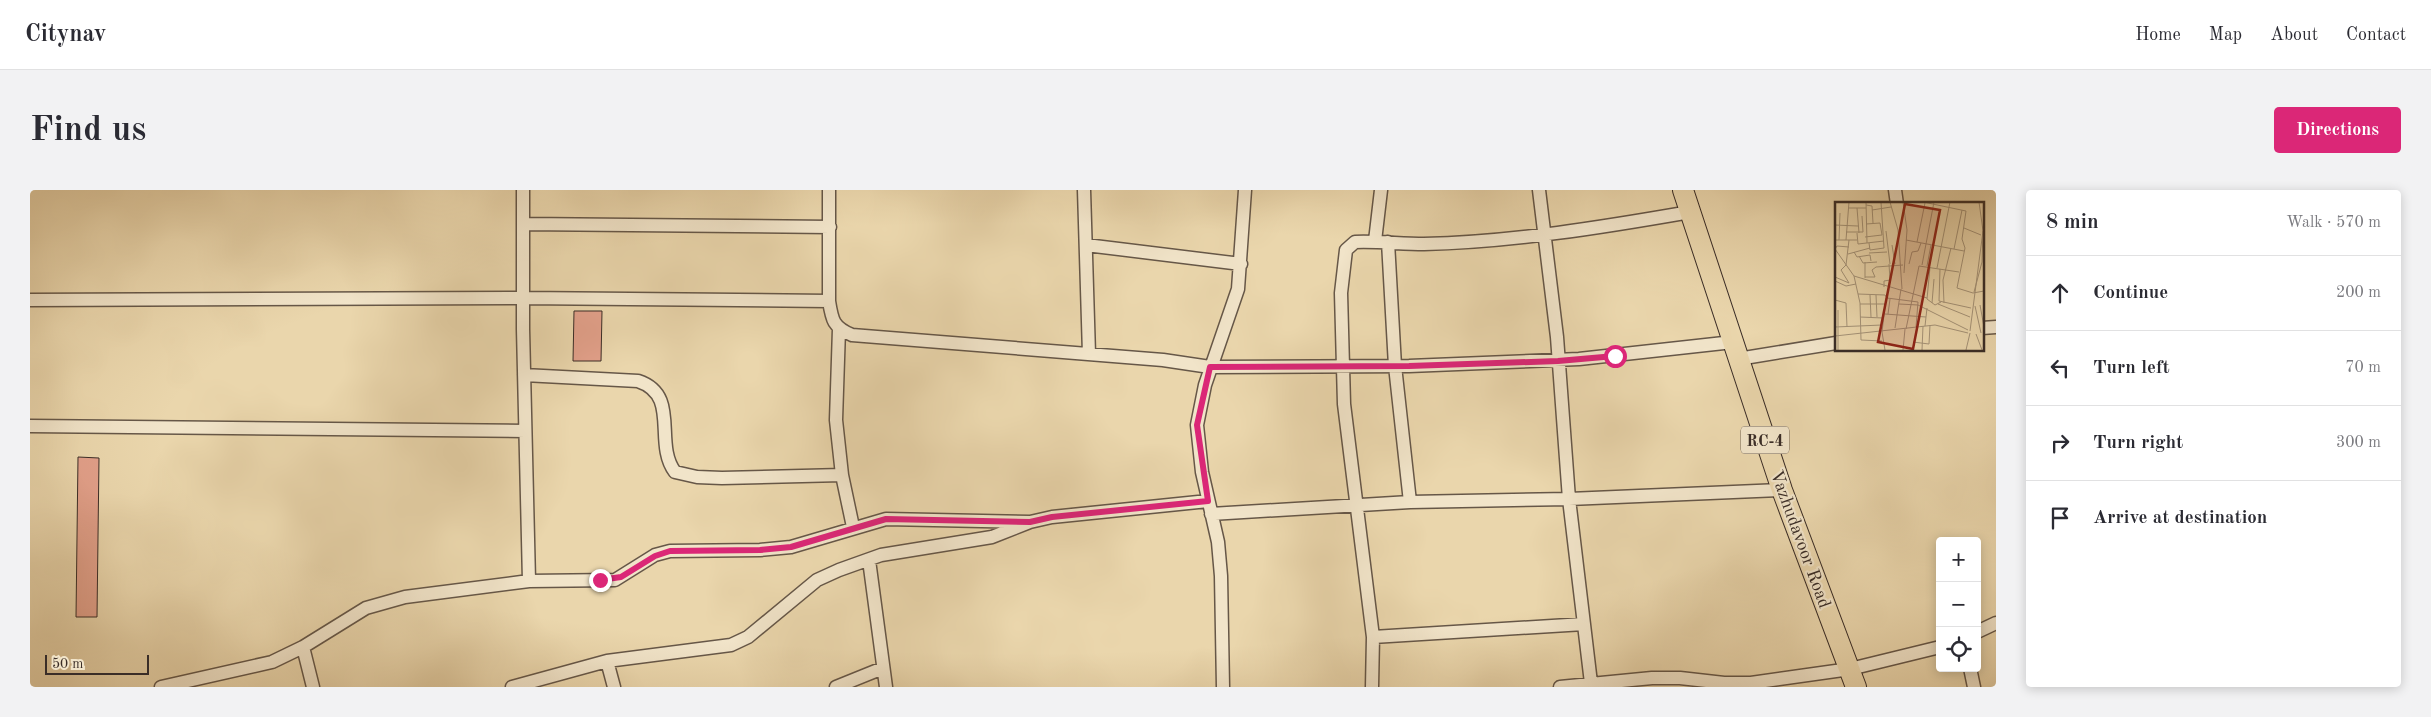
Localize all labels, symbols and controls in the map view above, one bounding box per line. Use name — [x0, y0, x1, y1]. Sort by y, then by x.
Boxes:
text: Citynav — [25, 23, 106, 47]
text: Home — [2135, 26, 2181, 44]
text: Map — [2209, 26, 2242, 44]
text: About — [2270, 26, 2318, 44]
text: Contact — [2346, 26, 2406, 44]
button: Directions — [2274, 107, 2401, 153]
text: Find us — [30, 113, 146, 148]
inset map — [1835, 202, 1984, 351]
text: 8 min — [2046, 212, 2099, 233]
text: Walk · 570 m — [2286, 215, 2381, 231]
icon: ahead — [2046, 279, 2074, 307]
text: Continue — [2093, 284, 2168, 303]
text: 200 m — [2336, 285, 2381, 301]
route start — [1604, 345, 1627, 368]
icon: left — [2046, 354, 2074, 382]
text: Turn left — [2093, 359, 2170, 378]
text: 70 m — [2345, 360, 2381, 376]
road number: RC-4 — [1741, 426, 1789, 454]
icon: right — [2046, 429, 2074, 457]
text: Turn right — [2093, 434, 2183, 453]
text: 300 m — [2336, 435, 2381, 451]
street label: Vazhudavoor Road — [1767, 468, 1833, 611]
icon: arrive — [2046, 504, 2074, 532]
text: Arrive at destination — [2093, 509, 2267, 528]
map controls — [1936, 537, 1981, 672]
button: + — [1936, 537, 1981, 582]
route end — [589, 569, 612, 592]
button: − — [1936, 582, 1981, 627]
button: locate — [1936, 627, 1981, 672]
scale bar — [45, 652, 149, 675]
text: 50 m — [52, 657, 83, 671]

